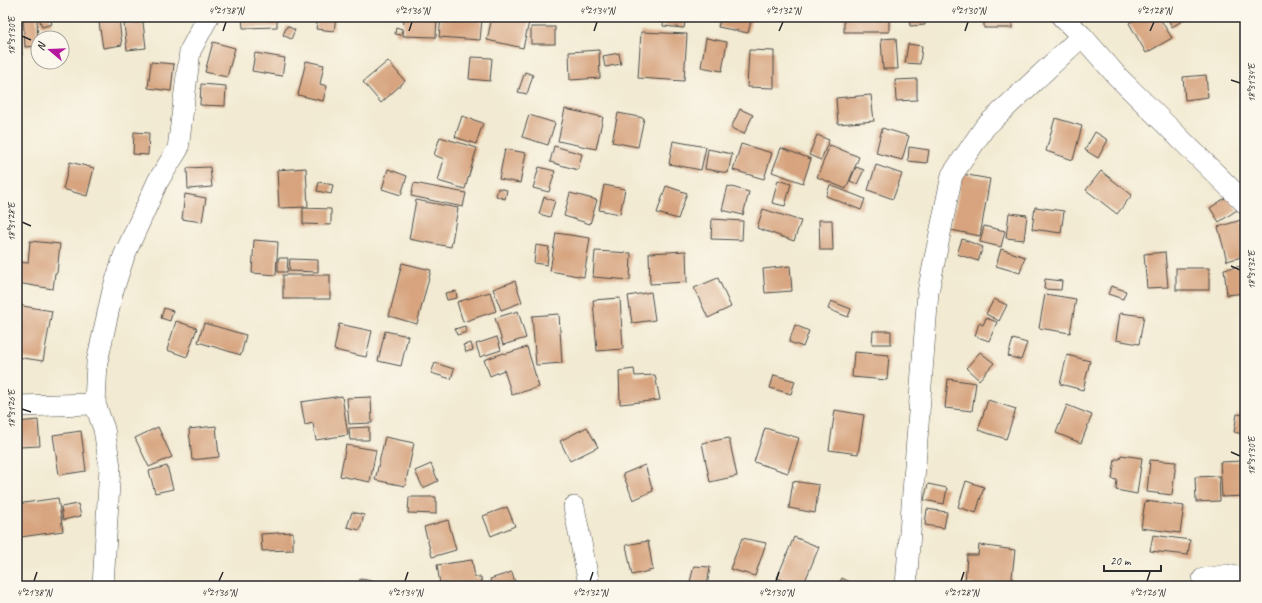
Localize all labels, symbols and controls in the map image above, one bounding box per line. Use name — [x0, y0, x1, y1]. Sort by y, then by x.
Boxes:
text: 4°21'38"N — [209, 4, 245, 17]
text: 4°21'36"N — [395, 4, 431, 17]
text: 4°21'34"N — [580, 4, 616, 17]
text: 4°21'32"N — [766, 4, 802, 17]
text: 4°21'30"N — [951, 4, 987, 17]
text: 4°21'28"N — [1137, 4, 1173, 17]
text: 18°31'30"E — [5, 15, 18, 55]
north arrow — [30, 30, 70, 70]
text: N — [33, 39, 49, 52]
text: 18°31'34"E — [1245, 62, 1258, 102]
text: 18°31'28"E — [5, 201, 18, 241]
text: 18°31'32"E — [1245, 249, 1258, 289]
text: 18°31'26"E — [5, 388, 18, 428]
text: 18°31'30"E — [1245, 435, 1258, 475]
scale bar — [1104, 547, 1161, 573]
text: 20 m — [1110, 553, 1132, 569]
text: 4°21'38"N — [17, 586, 53, 599]
text: 4°21'36"N — [202, 586, 238, 599]
text: 4°21'34"N — [388, 586, 424, 599]
text: 4°21'32"N — [573, 586, 609, 599]
text: 4°21'30"N — [759, 586, 795, 599]
text: 4°21'28"N — [944, 586, 980, 599]
text: 4°21'26"N — [1130, 586, 1166, 599]

